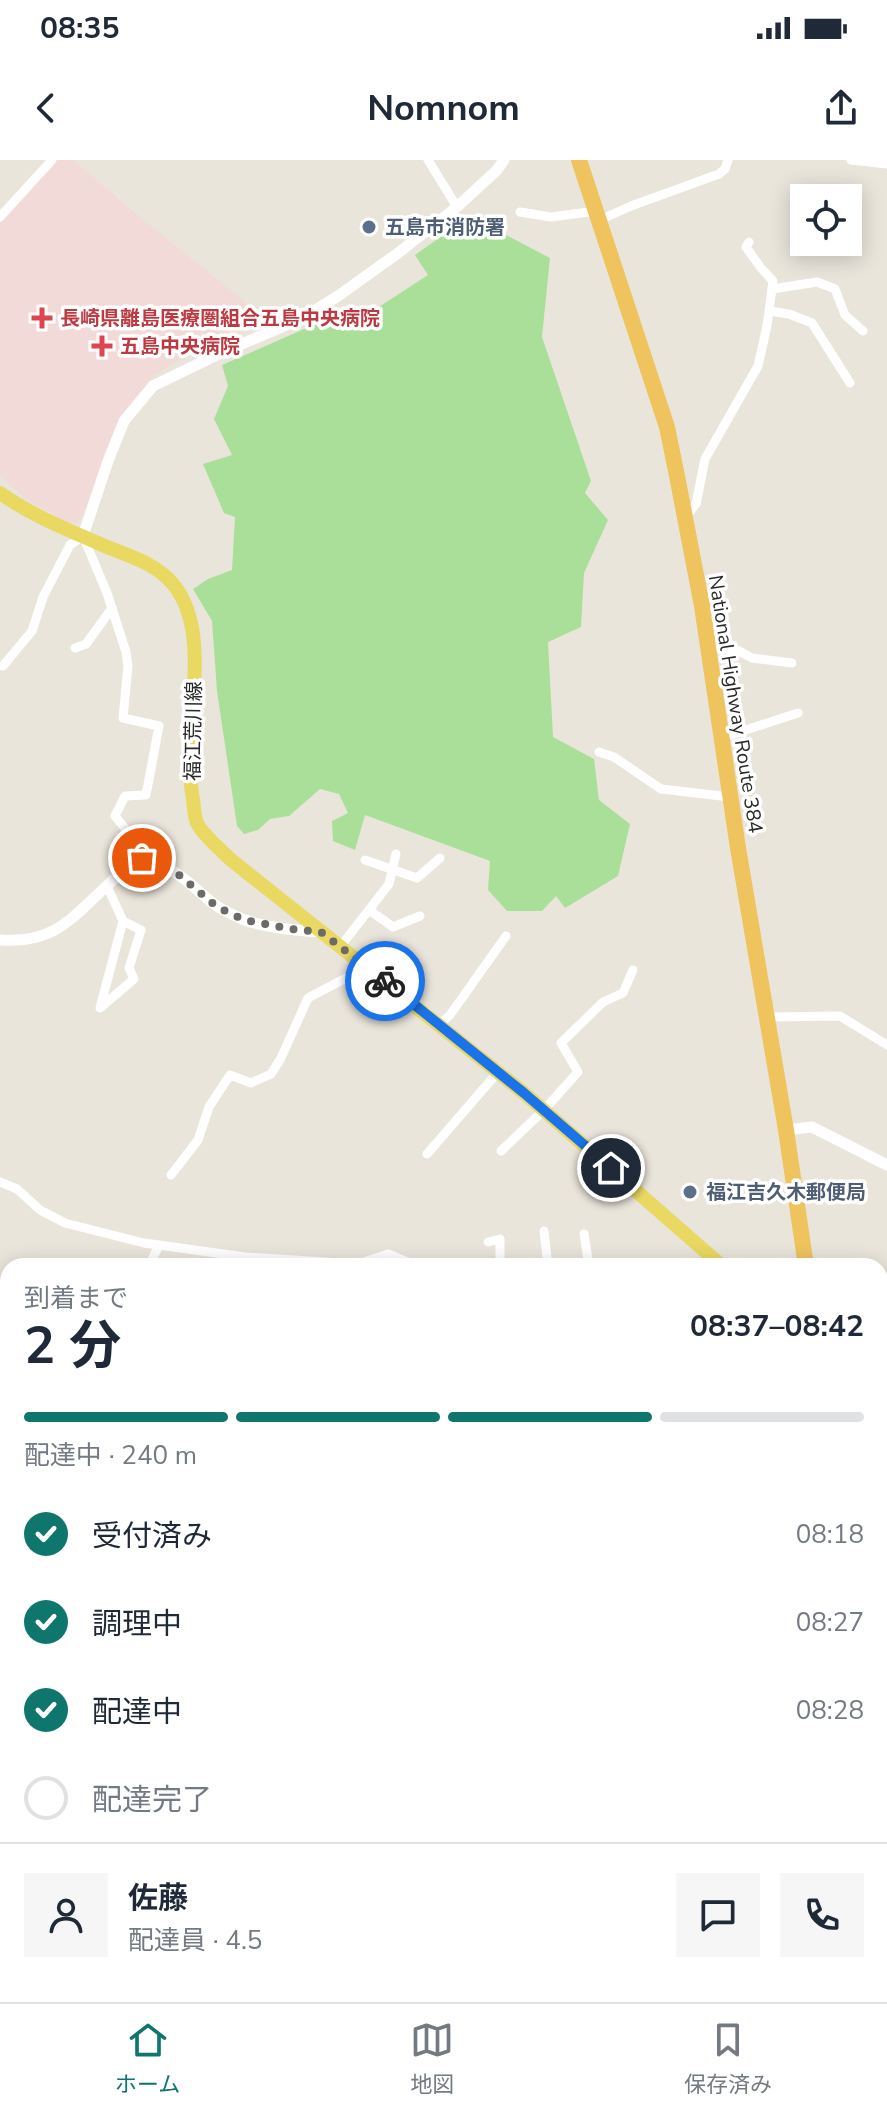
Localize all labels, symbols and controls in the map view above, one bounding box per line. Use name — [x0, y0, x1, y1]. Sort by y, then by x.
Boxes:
text: 08:35 — [40, 8, 119, 49]
text: Nomnom — [367, 84, 520, 133]
icon: back — [24, 86, 68, 130]
icon: share — [819, 86, 863, 130]
map controls — [790, 184, 862, 256]
button: locate — [790, 184, 862, 256]
place label: 五島市消防署 — [385, 214, 505, 241]
marker: 五島市消防署 — [360, 218, 378, 236]
place label: 長崎県離島医療圏組合五島中央病院 — [60, 305, 380, 332]
marker: 長崎県離島医療圏組合五島中央病院 — [31, 307, 53, 329]
place label: 五島中央病院 — [120, 333, 240, 360]
marker: 五島中央病院 — [91, 335, 113, 357]
street label: National Highway Route 384 — [702, 573, 769, 835]
street label: 福江荒川線 — [179, 681, 208, 781]
pin — [108, 824, 176, 892]
icon: bag — [120, 836, 164, 880]
courier — [345, 941, 425, 1021]
icon: bike — [363, 959, 407, 1003]
pin — [577, 1134, 645, 1202]
icon: home — [589, 1146, 633, 1190]
place label: 福江吉久木郵便局 — [706, 1179, 866, 1206]
marker: 福江吉久木郵便局 — [681, 1183, 699, 1201]
text: 到着まで — [24, 1281, 128, 1316]
text: 08:37–08:42 — [690, 1306, 864, 1347]
text: 2 分 — [24, 1310, 121, 1381]
text: 配達中 · 240 m — [24, 1438, 197, 1473]
icon: check — [24, 1512, 68, 1556]
text: 受付済み — [92, 1516, 212, 1557]
text: 08:18 — [796, 1517, 864, 1552]
icon: check — [24, 1600, 68, 1644]
text: 調理中 — [92, 1604, 182, 1645]
text: 08:27 — [796, 1605, 864, 1640]
icon: check — [24, 1688, 68, 1732]
text: 配達中 — [92, 1692, 182, 1733]
text: 08:28 — [796, 1693, 864, 1728]
text: 配達完了 — [92, 1780, 212, 1821]
button: person — [24, 1873, 108, 1957]
button: chat — [676, 1873, 760, 1957]
button: phone — [780, 1873, 864, 1957]
text: 佐藤 — [128, 1878, 188, 1919]
text: 配達員 · 4.5 — [128, 1923, 262, 1958]
tab: ホーム — [115, 2018, 180, 2100]
tab: 地図 — [410, 2018, 454, 2100]
tab: 保存済み — [684, 2018, 772, 2100]

